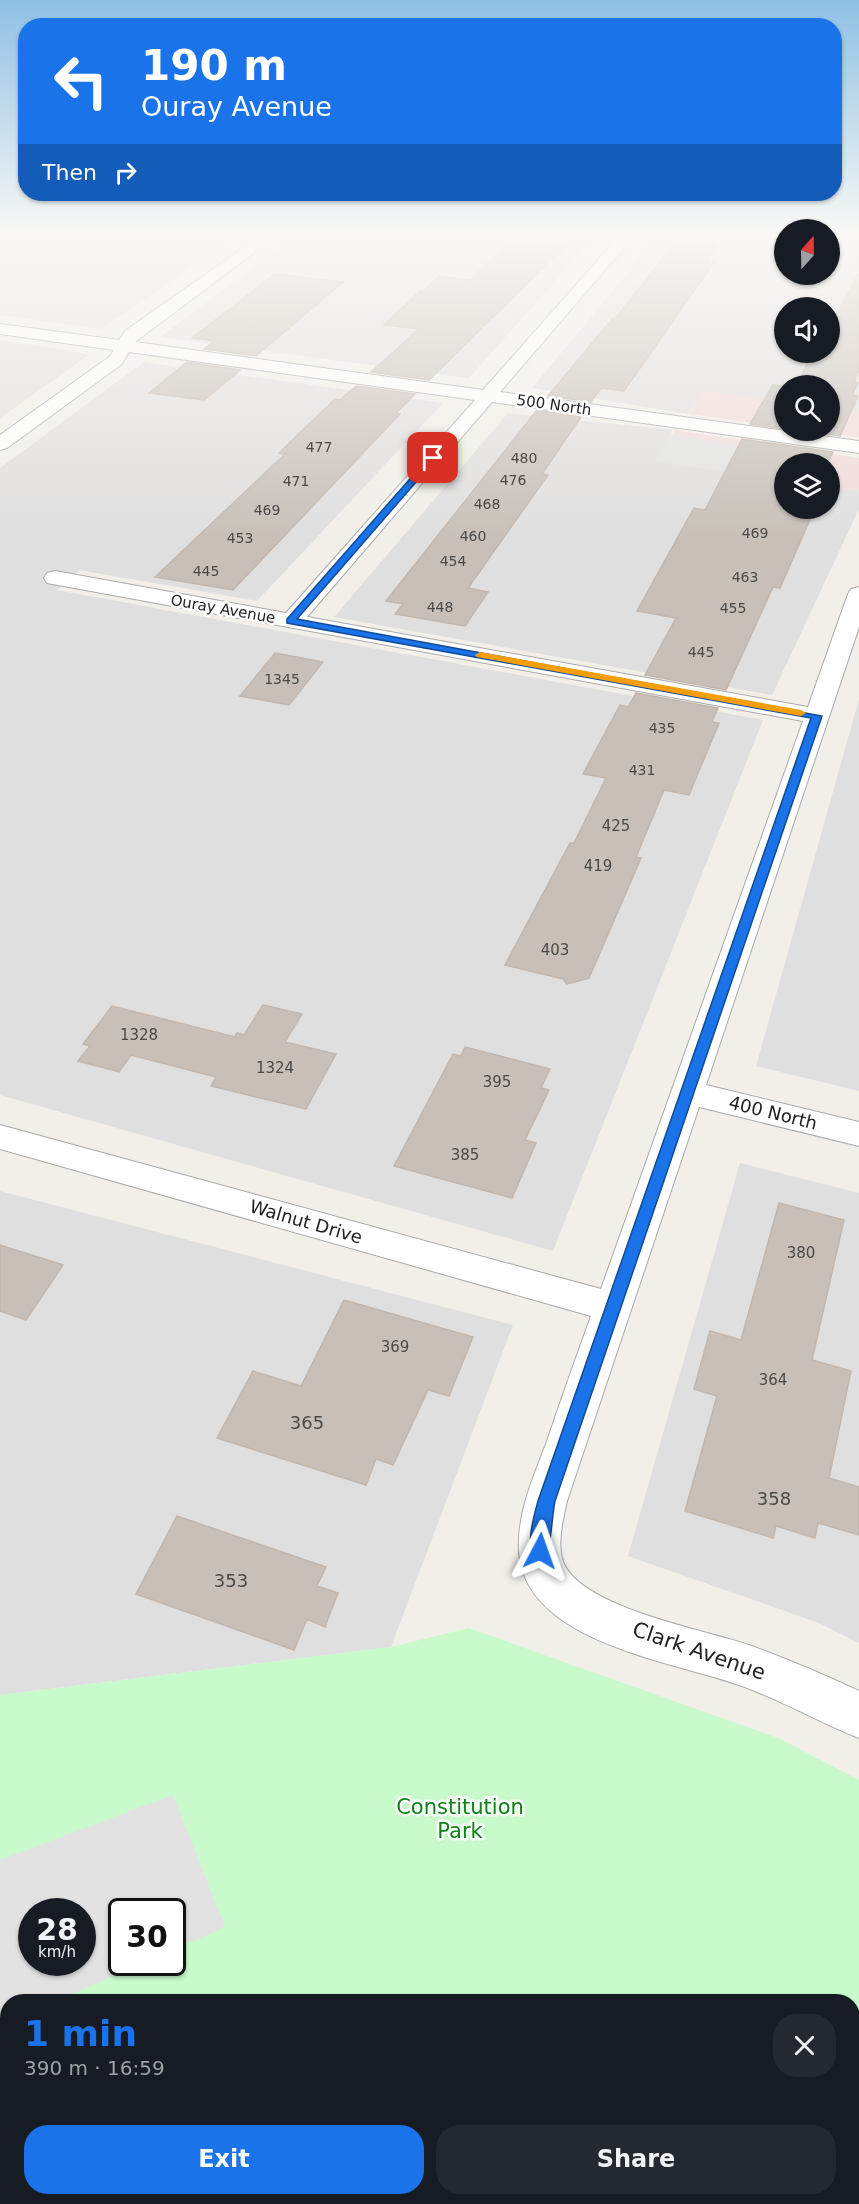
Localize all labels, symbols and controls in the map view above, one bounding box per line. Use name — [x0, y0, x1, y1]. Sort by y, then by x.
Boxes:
text: 190 m — [141, 41, 287, 90]
icon: left — [42, 42, 120, 120]
text: Ouray Avenue — [141, 91, 332, 122]
icon: right — [109, 156, 142, 189]
text: Then — [42, 160, 97, 185]
north arrow — [774, 219, 840, 285]
map controls — [774, 219, 840, 519]
button: sound — [774, 297, 840, 363]
button: search — [774, 375, 840, 441]
street label: 500 North — [515, 391, 593, 419]
pin — [407, 432, 458, 483]
house number: 477 — [306, 439, 332, 455]
icon: arrive — [416, 441, 449, 474]
house number: 480 — [511, 450, 537, 466]
button: layers — [774, 453, 840, 519]
house number: 476 — [500, 472, 526, 488]
house number: 471 — [283, 473, 309, 489]
house number: 468 — [474, 496, 500, 512]
house number: 469 — [254, 502, 280, 518]
house number: 469 — [742, 525, 768, 541]
house number: 460 — [460, 528, 486, 544]
house number: 453 — [227, 530, 253, 546]
house number: 454 — [440, 553, 466, 569]
house number: 445 — [193, 563, 219, 579]
house number: 463 — [732, 569, 758, 585]
street label: Ouray Avenue — [169, 591, 277, 627]
house number: 448 — [427, 599, 453, 615]
house number: 455 — [720, 600, 746, 616]
house number: 445 — [688, 644, 714, 660]
house number: 1345 — [264, 671, 300, 687]
house number: 435 — [649, 720, 675, 736]
house number: 431 — [629, 762, 655, 778]
house number: 425 — [602, 817, 630, 835]
house number: 419 — [584, 857, 612, 875]
house number: 403 — [541, 941, 569, 959]
house number: 1328 — [120, 1026, 158, 1044]
house number: 1324 — [256, 1059, 294, 1077]
house number: 395 — [483, 1073, 511, 1091]
street label: 400 North — [727, 1091, 820, 1134]
house number: 385 — [451, 1146, 479, 1164]
street label: Walnut Drive — [247, 1195, 365, 1248]
house number: 380 — [787, 1244, 815, 1262]
house number: 369 — [381, 1338, 409, 1356]
house number: 364 — [759, 1371, 787, 1389]
house number: 365 — [290, 1412, 324, 1433]
house number: 358 — [757, 1488, 791, 1509]
position arrow — [508, 1519, 572, 1583]
house number: 353 — [214, 1570, 248, 1591]
street label: Clark Avenue — [629, 1617, 769, 1685]
park label: Constitution Park — [396, 1795, 524, 1843]
speed limit sign: 30 — [108, 1898, 186, 1976]
text: 28 — [36, 1912, 78, 1947]
text: km/h — [38, 1943, 76, 1961]
text: 1 min — [24, 2013, 137, 2054]
button: close — [773, 2014, 836, 2077]
text: 390 m · 16:59 — [24, 2056, 165, 2080]
button: Exit — [24, 2125, 424, 2194]
button: Share — [436, 2125, 836, 2194]

